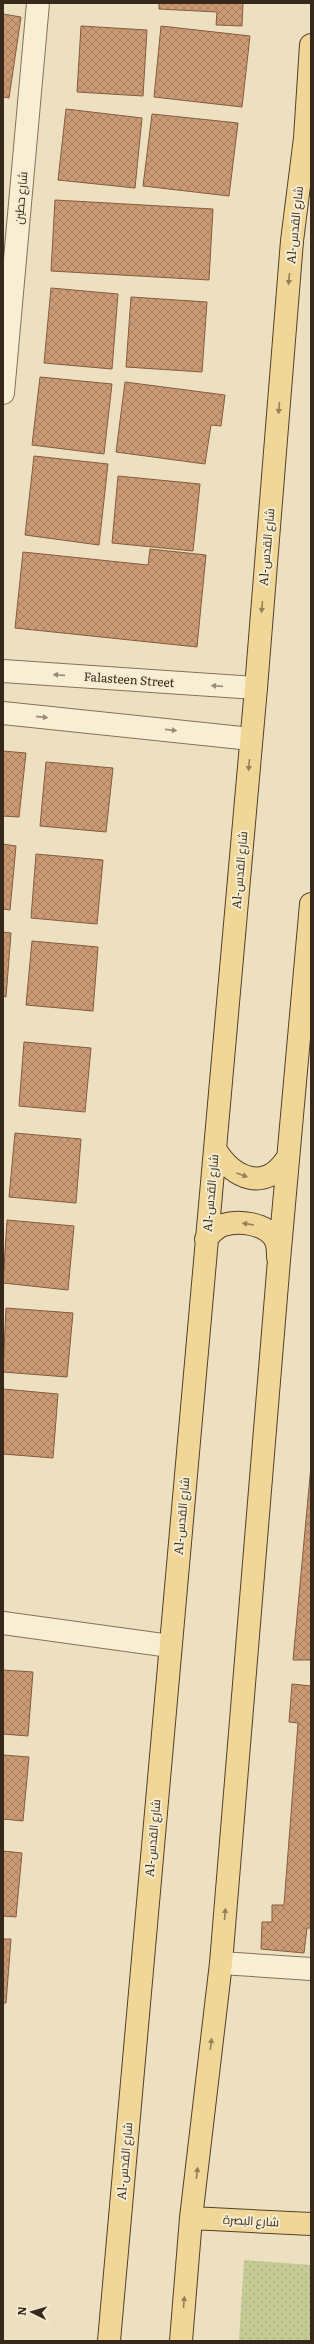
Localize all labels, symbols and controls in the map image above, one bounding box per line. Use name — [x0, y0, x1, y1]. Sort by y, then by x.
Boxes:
street label: شارع حطين — [9, 171, 31, 225]
street label: Al-شارع القدس — [281, 185, 307, 265]
one-way arrow — [286, 273, 293, 285]
one-way arrow — [275, 402, 282, 414]
street label: Al-شارع القدس — [254, 507, 278, 586]
one-way arrow — [259, 601, 266, 614]
street label: Falasteen Street — [83, 667, 175, 691]
one-way arrow — [52, 672, 65, 678]
one-way arrow — [211, 682, 223, 689]
one-way arrow — [36, 714, 48, 721]
one-way arrow — [165, 727, 177, 734]
one-way arrow — [246, 759, 252, 771]
street label: Al-شارع القدس — [227, 830, 251, 909]
street label: Al-شارع القدس — [198, 1153, 222, 1232]
one-way arrow — [237, 1172, 249, 1178]
one-way arrow — [242, 1221, 255, 1227]
street label: Al-شارع القدس — [169, 1476, 193, 1555]
street label: Al-شارع القدس — [140, 1798, 164, 1877]
one-way arrow — [221, 1908, 228, 1920]
one-way arrow — [208, 2038, 214, 2050]
street label: Al-شارع القدس — [112, 2121, 136, 2200]
one-way arrow — [193, 2167, 200, 2179]
street label: شارع البصرة — [223, 2210, 280, 2230]
north arrow — [12, 2292, 52, 2332]
one-way arrow — [181, 2296, 188, 2308]
text: N — [13, 2306, 29, 2316]

